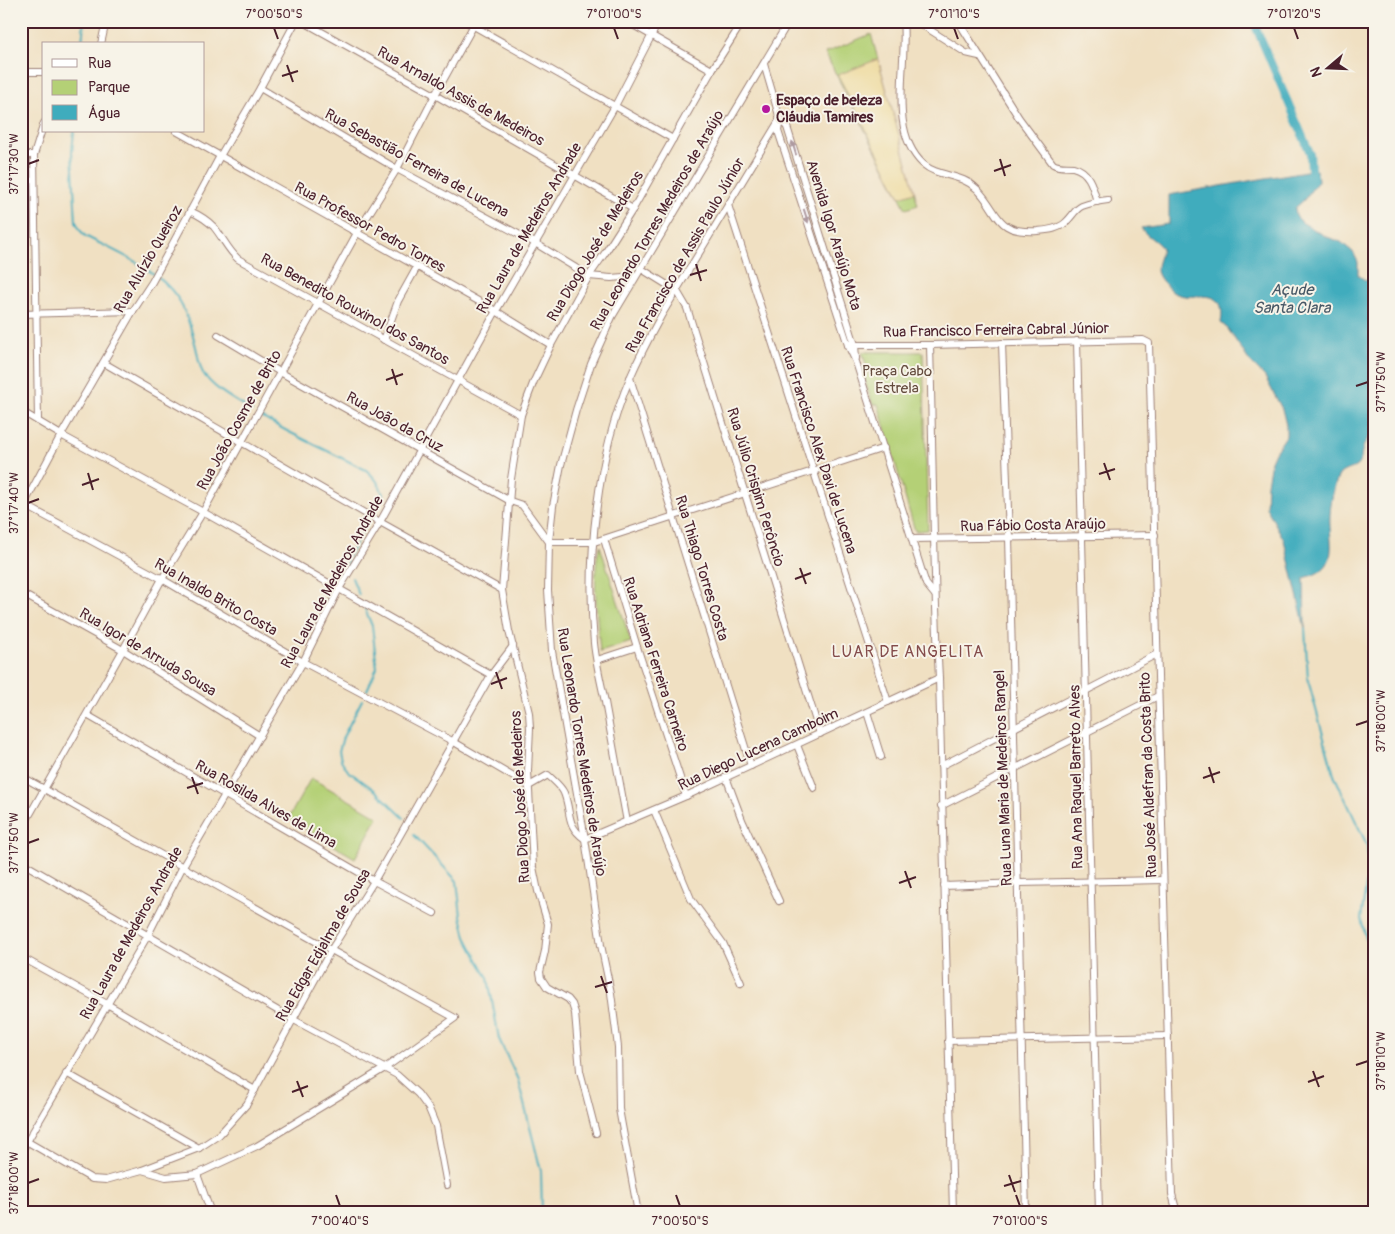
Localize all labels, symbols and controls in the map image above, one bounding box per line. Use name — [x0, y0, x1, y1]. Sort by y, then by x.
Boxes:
text: 7°00'50"S — [246, 7, 302, 22]
text: 7°01'00"S — [586, 7, 642, 22]
text: 7°01'10"S — [928, 7, 980, 22]
text: 7°01'20"S — [1267, 7, 1321, 22]
legend — [42, 42, 205, 132]
street label: Rua Arnaldo Assis de Medeiros — [374, 42, 548, 151]
north arrow — [1302, 42, 1352, 92]
text: Rua — [88, 54, 111, 73]
text: N — [1307, 65, 1326, 79]
text: Parque — [88, 78, 131, 97]
place label: Espaço de beleza Cláudia Tamires — [776, 91, 882, 127]
marker: Espaço de beleza Cláudia Tamires — [760, 103, 772, 115]
text: Água — [88, 104, 120, 123]
street label: Rua Sebastião Ferreira de Lucena — [321, 105, 512, 222]
street label: Rua Leonardo Torres Medeiros de Araújo — [586, 107, 728, 334]
text: 37°17'30"W — [7, 133, 22, 195]
street label: Rua Laura de Medeiros Andrade — [473, 139, 587, 317]
one-way arrow — [789, 140, 797, 155]
street label: Rua Francisco de Assis Paulo Júnior — [622, 154, 749, 356]
street label: Avenida Igor Araújo Mota — [802, 158, 865, 313]
street label: Rua Diogo José de Medeiros — [543, 167, 648, 325]
street label: Rua Professor Pedro Torres — [291, 178, 449, 277]
street label: Rua Aluízio Queiroz — [110, 202, 187, 316]
one-way arrow — [803, 208, 810, 223]
street label: Rua Benedito Rouxinol dos Santos — [257, 250, 453, 369]
water label: Açude Santa Clara — [1254, 280, 1332, 318]
street label: Rua Francisco Ferreira Cabral Júnior — [883, 319, 1110, 342]
street label: Rua Francisco Alex Davi de Lucena — [776, 344, 861, 556]
street label: Rua João Cosme de Brito — [193, 347, 286, 494]
text: 37°17'50"W — [1374, 351, 1389, 413]
park label: Praça Cabo Estrela — [862, 362, 932, 398]
street label: Rua João da Cruz — [343, 388, 447, 457]
street label: Rua Júlio Crispim Perôncio — [722, 405, 789, 569]
text: 37°17'40"W — [7, 472, 22, 534]
street label: Rua Laura de Medeiros Andrade — [277, 492, 388, 672]
street label: Rua Thiago Torres Costa — [670, 493, 733, 643]
street label: Rua Fábio Costa Araújo — [960, 515, 1106, 536]
street label: Rua Inaldo Brito Costa — [151, 554, 281, 640]
street label: Rua Adriana Ferreira Carneiro — [618, 575, 693, 754]
street label: Rua Igor de Arruda Sousa — [76, 604, 220, 701]
street label: Rua Leonardo Torres Medeiros de Araújo — [552, 627, 611, 877]
district label: LUAR DE ANGELITA — [831, 642, 985, 662]
street label: Rua Luna Maria de Medeiros Rangel — [990, 670, 1017, 886]
street label: Rua José Aldefran da Costa Brito — [1135, 672, 1162, 878]
street label: Rua Ana Raquel Barreto Alves — [1065, 684, 1088, 869]
text: 37°18'00"W — [1374, 690, 1389, 752]
street label: Rua Diego Lucena Camboim — [675, 704, 841, 795]
street label: Rua Diogo José de Medeiros — [506, 710, 534, 884]
street label: Rua Rosilda Alves de Lima — [192, 756, 340, 853]
text: 37°17'50"W — [7, 812, 22, 874]
street label: Rua Laura de Medeiros Andrade — [76, 843, 187, 1023]
street label: Rua Edgar Edjalma de Sousa — [272, 865, 375, 1025]
text: 37°18'10"W — [1374, 1031, 1389, 1091]
text: 37°18'00"W — [7, 1152, 22, 1214]
text: 7°00'40"S — [311, 1214, 369, 1229]
text: 7°00'50"S — [652, 1214, 708, 1229]
text: 7°01'00"S — [992, 1214, 1048, 1229]

